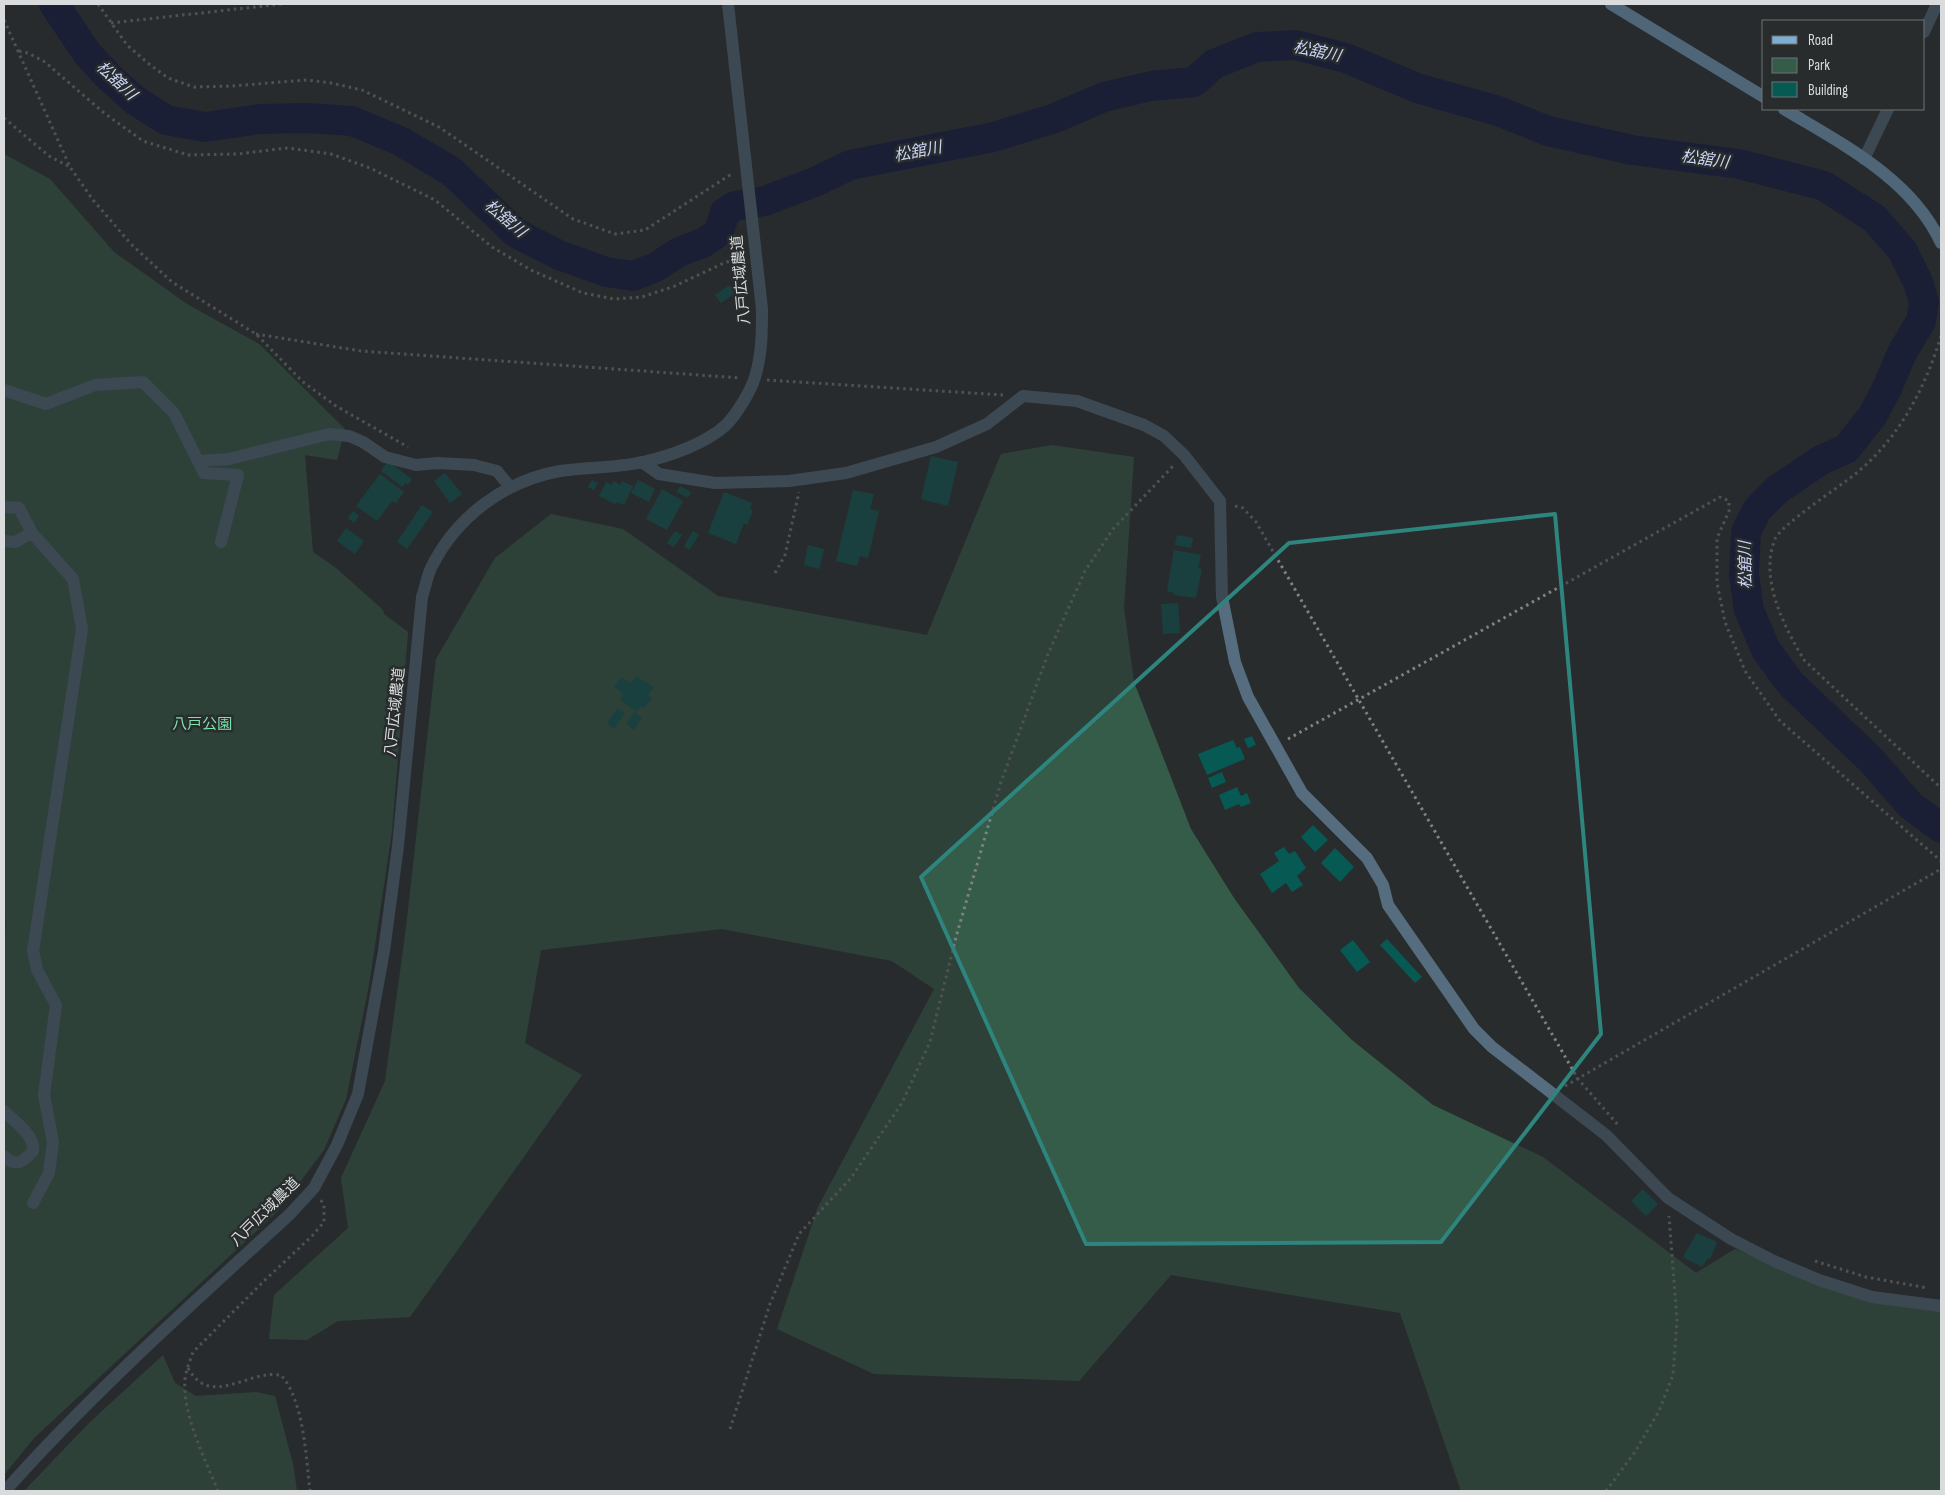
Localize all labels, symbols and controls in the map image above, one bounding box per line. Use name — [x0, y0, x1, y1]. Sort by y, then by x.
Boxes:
legend — [1762, 20, 1925, 110]
text: Road — [1808, 31, 1833, 50]
water label: 松舘川 — [1292, 38, 1344, 67]
text: Park — [1808, 56, 1830, 75]
water label: 松舘川 — [92, 58, 141, 106]
text: Building — [1808, 81, 1848, 100]
water label: 松舘川 — [893, 138, 945, 166]
water label: 松舘川 — [1680, 147, 1732, 173]
water label: 松舘川 — [481, 196, 531, 243]
street label: 八戸広域農道 — [728, 234, 754, 326]
water label: 松舘川 — [1736, 539, 1756, 589]
street label: 八戸広域農道 — [381, 666, 409, 758]
park label: 八戸公園 — [172, 715, 232, 734]
street label: 八戸広域農道 — [226, 1173, 304, 1251]

